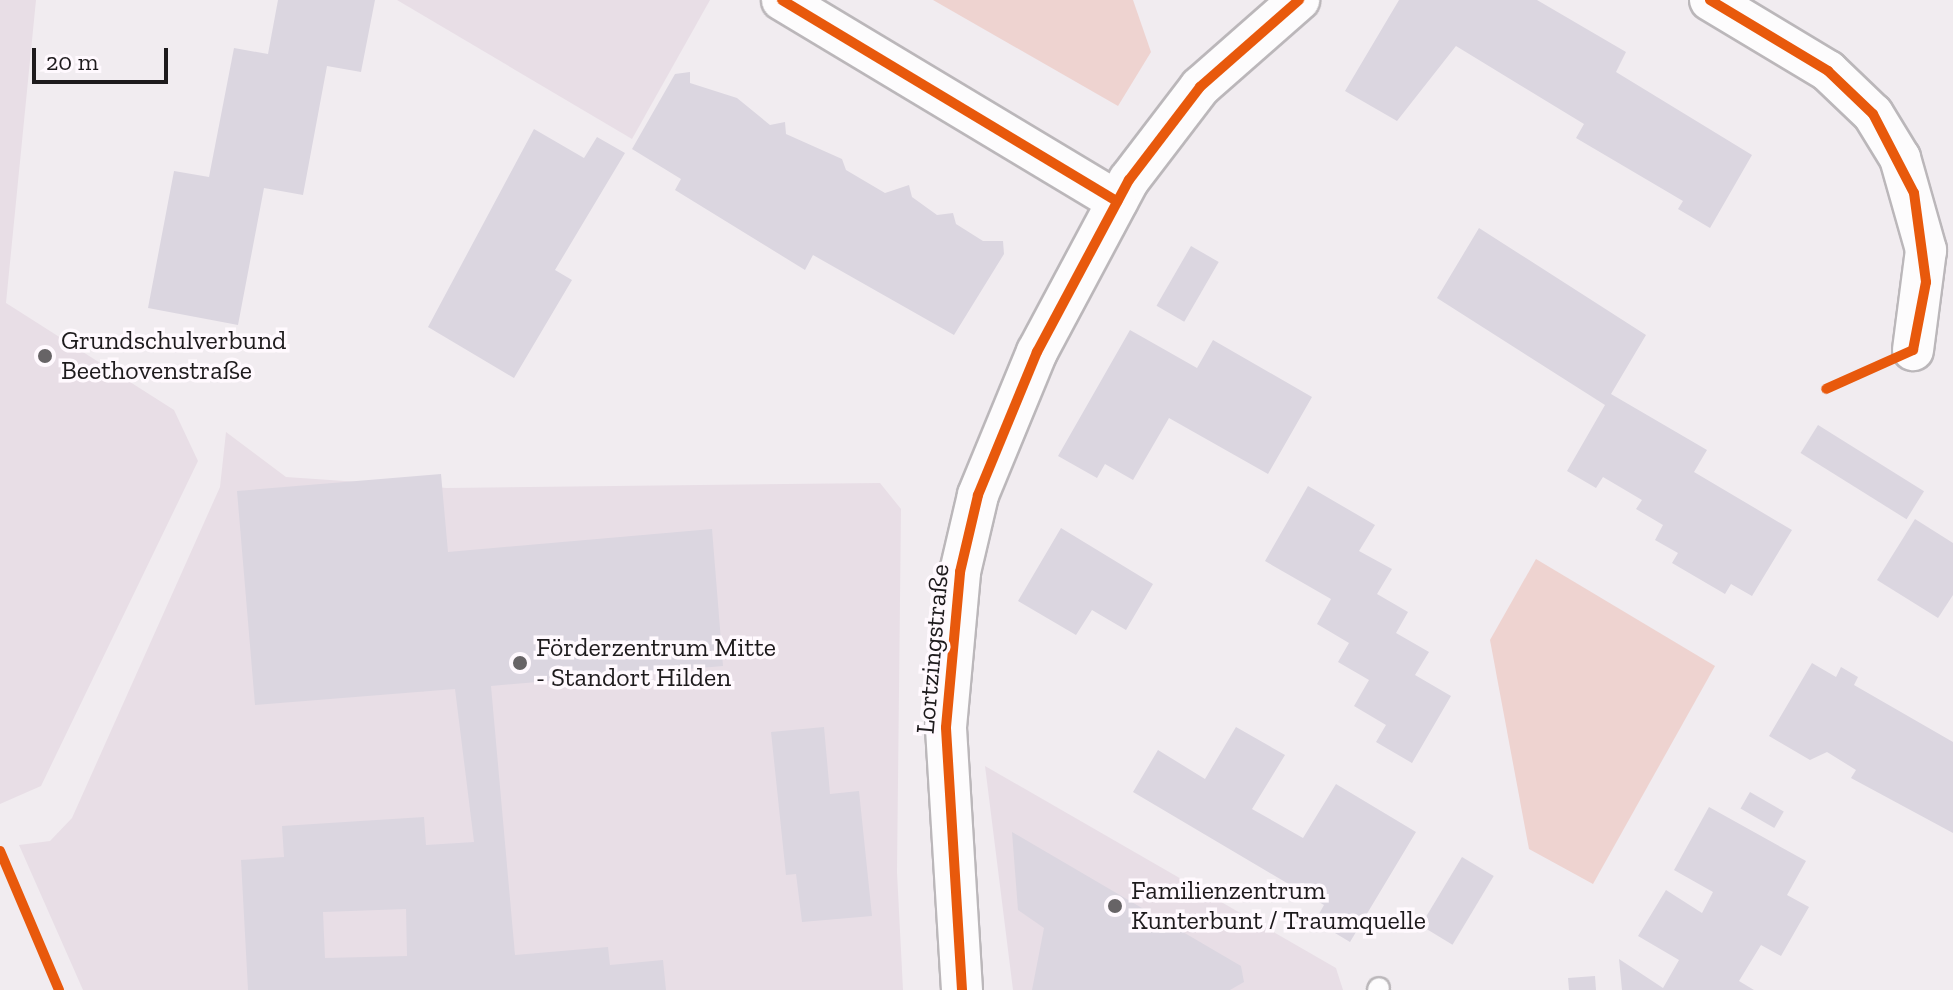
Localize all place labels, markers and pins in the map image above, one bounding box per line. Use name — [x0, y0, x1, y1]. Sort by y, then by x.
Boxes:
place label: Grundschulverbund Beethovenstraße — [61, 325, 286, 386]
marker: Grundschulverbund Beethovenstraße — [36, 347, 54, 365]
place label: Förderzentrum Mitte - Standort Hilden — [536, 632, 776, 694]
marker: Förderzentrum Mitte - Standort Hilden — [511, 654, 529, 672]
place label: Familienzentrum Kunterbunt / Traumquelle — [1131, 875, 1426, 936]
marker: Familienzentrum Kunterbunt / Traumquelle — [1106, 897, 1124, 915]

